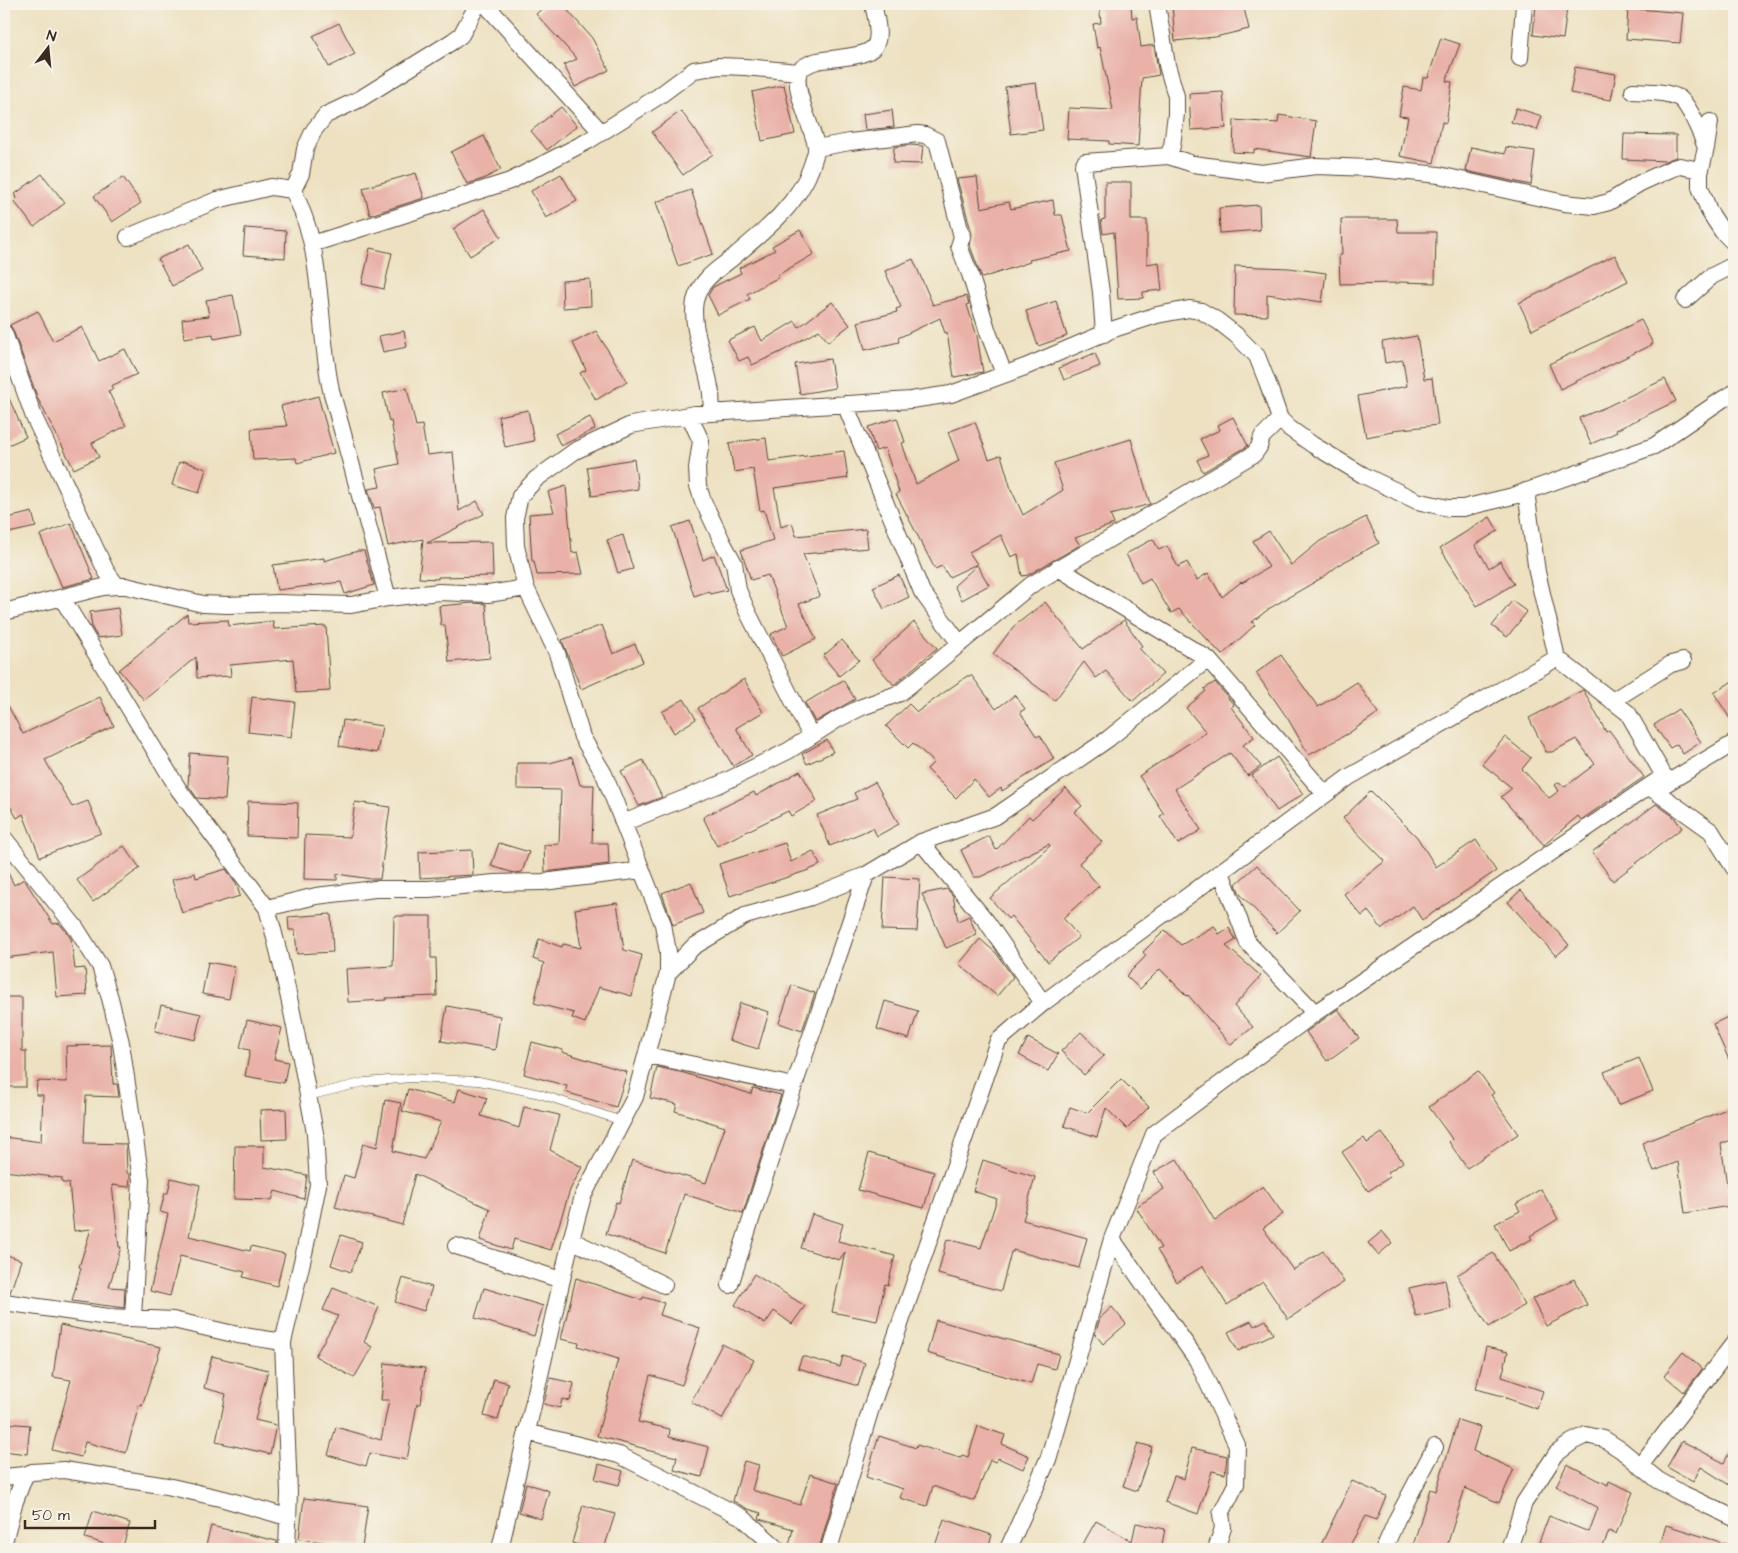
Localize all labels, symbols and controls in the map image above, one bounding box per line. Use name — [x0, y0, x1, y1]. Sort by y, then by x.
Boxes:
north arrow — [22, 22, 72, 72]
text: N — [44, 26, 58, 47]
scale bar — [25, 1498, 155, 1530]
text: 50 m — [32, 1505, 70, 1526]

